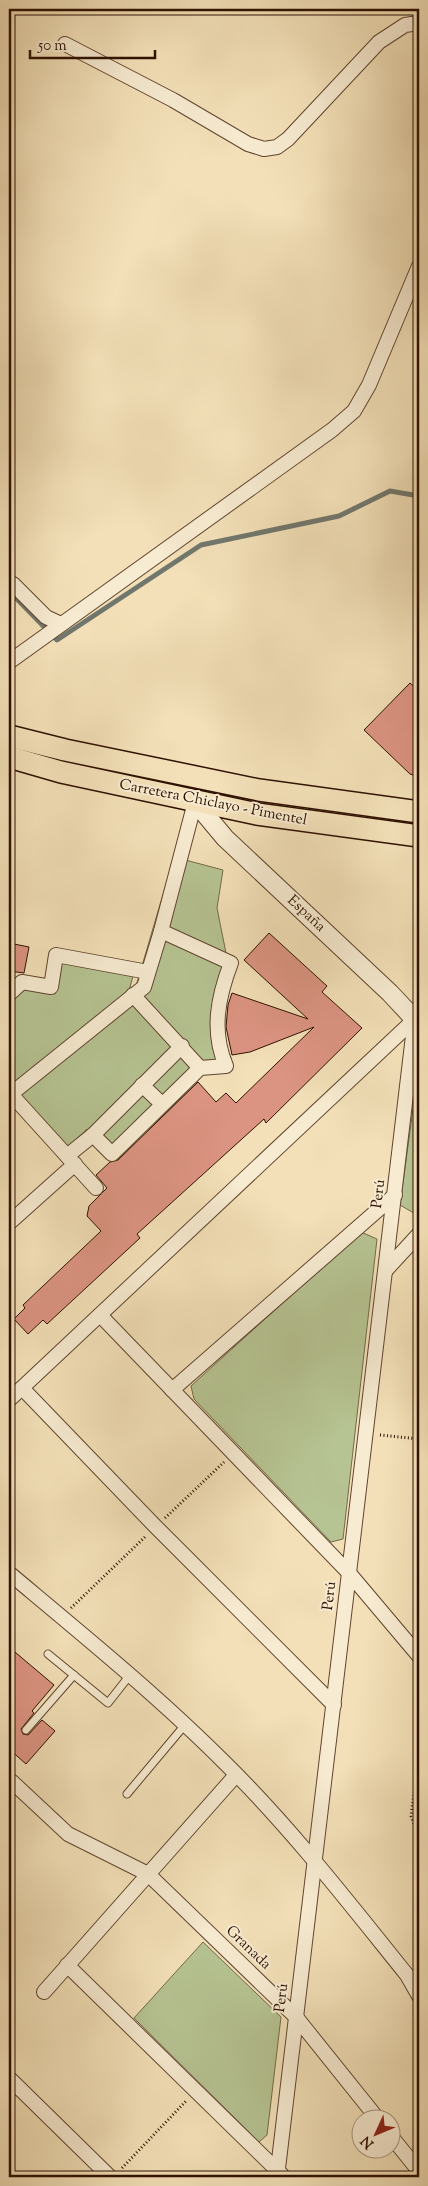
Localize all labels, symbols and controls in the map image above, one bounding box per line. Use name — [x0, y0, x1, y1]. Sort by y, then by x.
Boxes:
scale bar — [30, 28, 155, 60]
text: 50 m — [37, 36, 67, 57]
street label: Carretera Chiclayo - Pimentel — [117, 774, 309, 832]
street label: España — [282, 891, 330, 937]
street label: Perú — [367, 1178, 391, 1210]
street label: Perú — [318, 1580, 342, 1612]
street label: Granada — [221, 1921, 275, 1975]
street label: Perú — [270, 1982, 294, 2014]
north arrow — [350, 2108, 400, 2158]
text: N — [357, 2131, 379, 2153]

